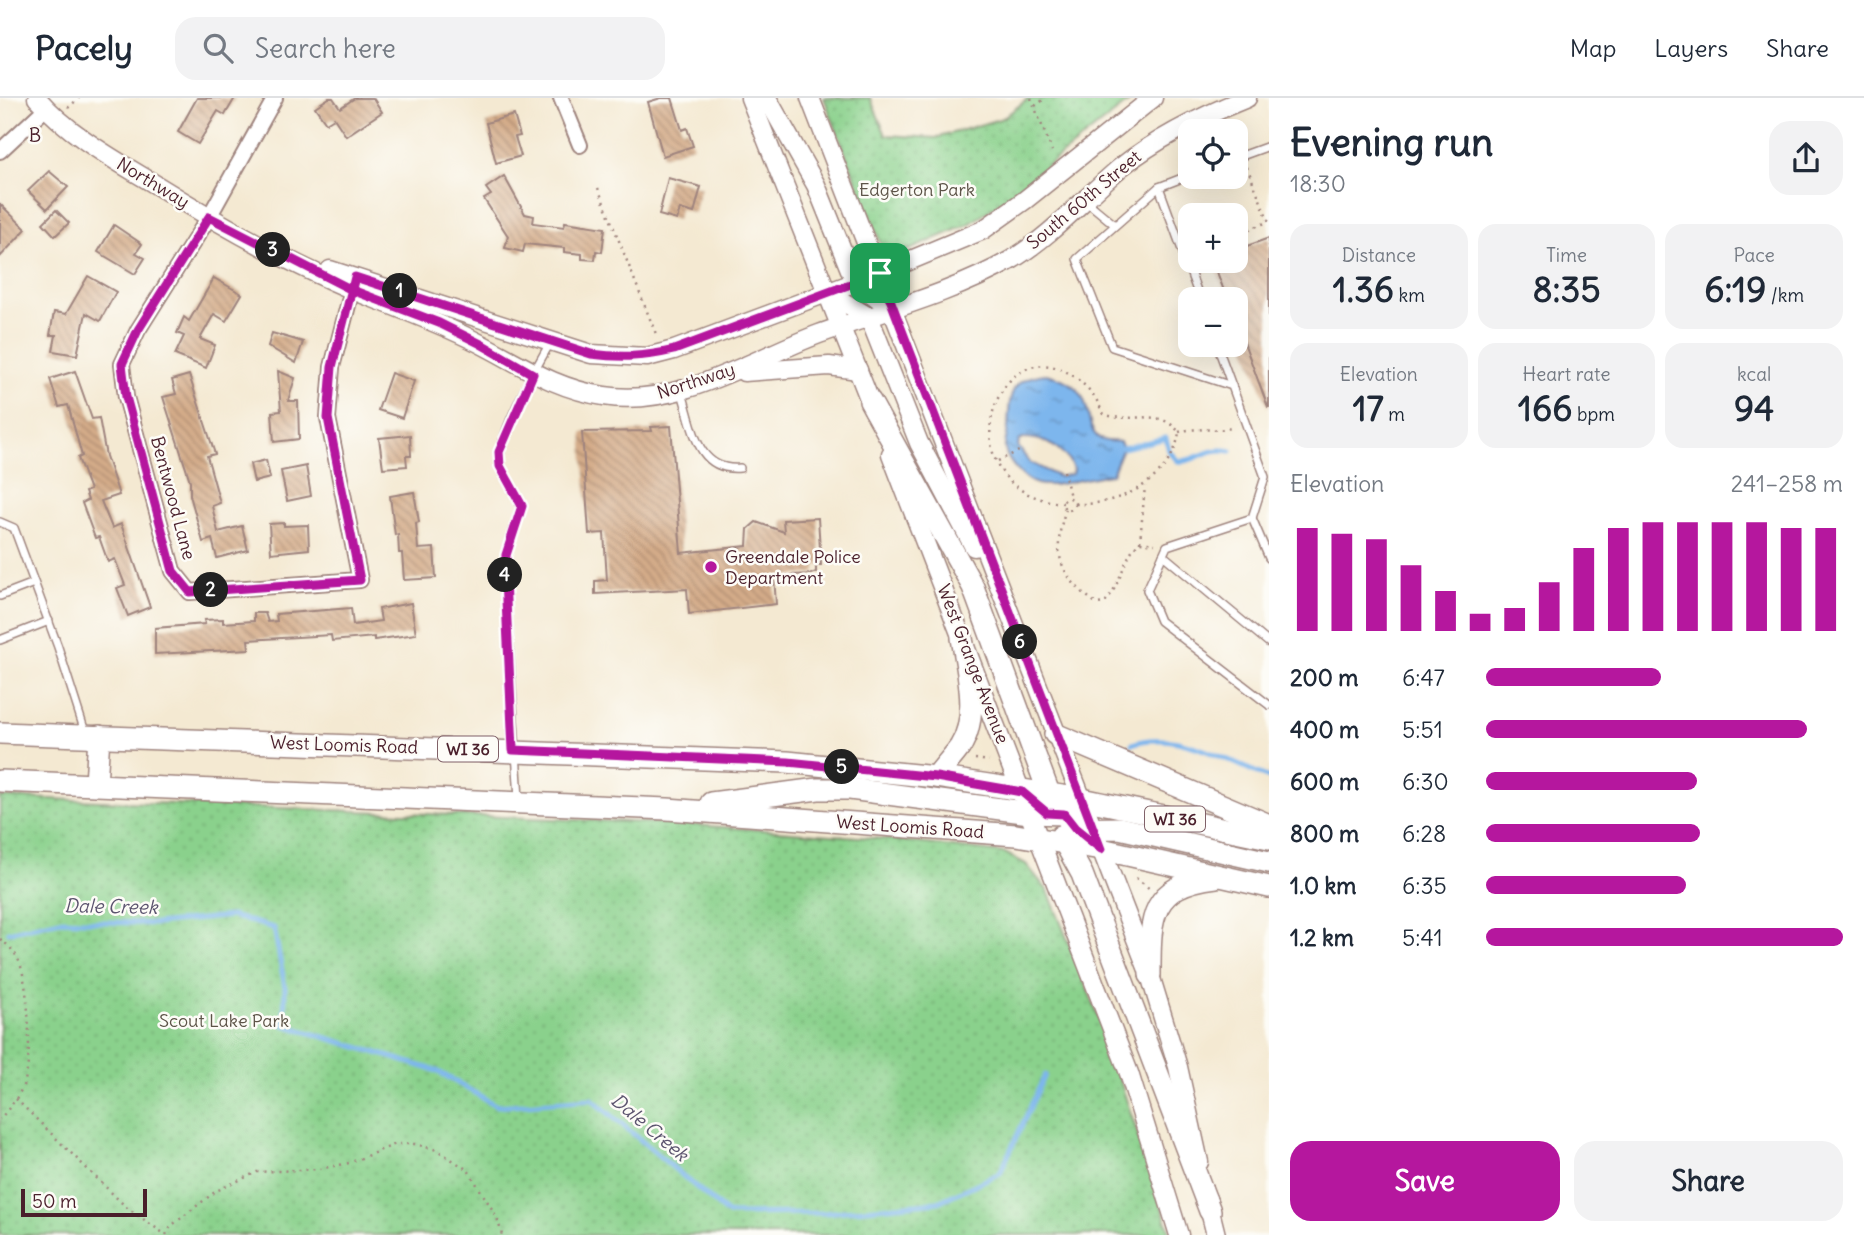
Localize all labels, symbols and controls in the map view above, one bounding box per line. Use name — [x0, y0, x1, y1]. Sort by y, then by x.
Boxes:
search box — [175, 17, 665, 80]
text: Pacely — [35, 27, 133, 69]
icon: search — [199, 29, 237, 67]
text: Search here — [255, 32, 396, 65]
text: Map — [1570, 33, 1616, 63]
text: Layers — [1654, 33, 1728, 63]
text: Share — [1766, 33, 1829, 63]
map controls — [1178, 119, 1248, 357]
button: locate — [1178, 119, 1248, 189]
text: Evening run — [1290, 119, 1493, 166]
button: share — [1769, 121, 1843, 195]
district label: B — [29, 123, 43, 147]
street label: South 60th Street — [1022, 145, 1146, 254]
street label: Northway — [113, 152, 194, 213]
text: 18:30 — [1290, 169, 1346, 198]
park label: Edgerton Park — [859, 178, 975, 201]
button: + — [1178, 203, 1248, 273]
pin: 3 — [256, 232, 290, 268]
text: 3 — [267, 237, 278, 261]
pin — [850, 243, 910, 303]
text: Distance — [1342, 243, 1416, 267]
text: Time — [1546, 243, 1587, 267]
text: Pace — [1734, 243, 1775, 267]
icon: arrive — [861, 254, 899, 292]
text: 1.36 — [1333, 267, 1394, 311]
text: 8:35 — [1532, 267, 1601, 311]
text: 6:19 — [1704, 267, 1766, 311]
pin: 1 — [382, 274, 418, 308]
text: 1 — [396, 278, 403, 302]
text: km — [1394, 283, 1425, 307]
text: /km — [1766, 283, 1804, 307]
button: − — [1178, 287, 1248, 357]
street label: Northway — [654, 357, 738, 404]
text: Elevation — [1340, 362, 1418, 386]
text: Heart rate — [1522, 362, 1611, 386]
text: kcal — [1737, 362, 1771, 386]
text: 17 — [1353, 386, 1384, 430]
text: 166 — [1518, 386, 1572, 430]
text: 94 — [1734, 386, 1774, 430]
text: m — [1384, 402, 1405, 426]
text: bpm — [1572, 402, 1615, 426]
street label: Bentwood Lane — [146, 433, 201, 562]
text: Elevation — [1290, 469, 1384, 498]
text: 241–258 m — [1731, 469, 1843, 498]
place label: Greendale Police Department — [725, 545, 861, 589]
pin: 4 — [488, 558, 522, 592]
marker: Greendale Police Department — [703, 559, 719, 575]
text: 4 — [499, 562, 510, 586]
pin: 2 — [194, 573, 228, 608]
text: 2 — [205, 577, 216, 601]
street label: West Grange Avenue — [932, 581, 1015, 747]
pin: 6 — [1002, 624, 1038, 660]
text: 6 — [1014, 629, 1025, 653]
text: 200 m — [1290, 663, 1359, 692]
text: 6:47 — [1402, 663, 1445, 692]
text: 400 m — [1290, 715, 1359, 744]
text: 5:51 — [1402, 715, 1443, 744]
street label: West Loomis Road — [270, 730, 419, 759]
road number: WI 36 — [438, 736, 498, 762]
pin: 5 — [824, 750, 860, 784]
text: 5 — [836, 754, 847, 778]
text: 600 m — [1290, 767, 1359, 796]
text: 6:30 — [1402, 767, 1449, 796]
road number: WI 36 — [1145, 806, 1205, 832]
street label: West Loomis Road — [835, 810, 985, 843]
text: 800 m — [1290, 819, 1359, 848]
text: 6:28 — [1402, 819, 1446, 848]
text: 1.0 km — [1290, 871, 1356, 900]
text: 6:35 — [1402, 871, 1447, 900]
water label: Dale Creek — [64, 893, 159, 919]
text: 1.2 km — [1290, 923, 1354, 952]
text: 5:41 — [1402, 923, 1443, 952]
park label: Scout Lake Park — [159, 1009, 289, 1032]
water label: Dale Creek — [607, 1088, 694, 1167]
button: Save — [1290, 1141, 1560, 1221]
button: Share — [1574, 1141, 1843, 1221]
scale bar — [21, 1186, 147, 1218]
text: 50 m — [32, 1189, 77, 1213]

